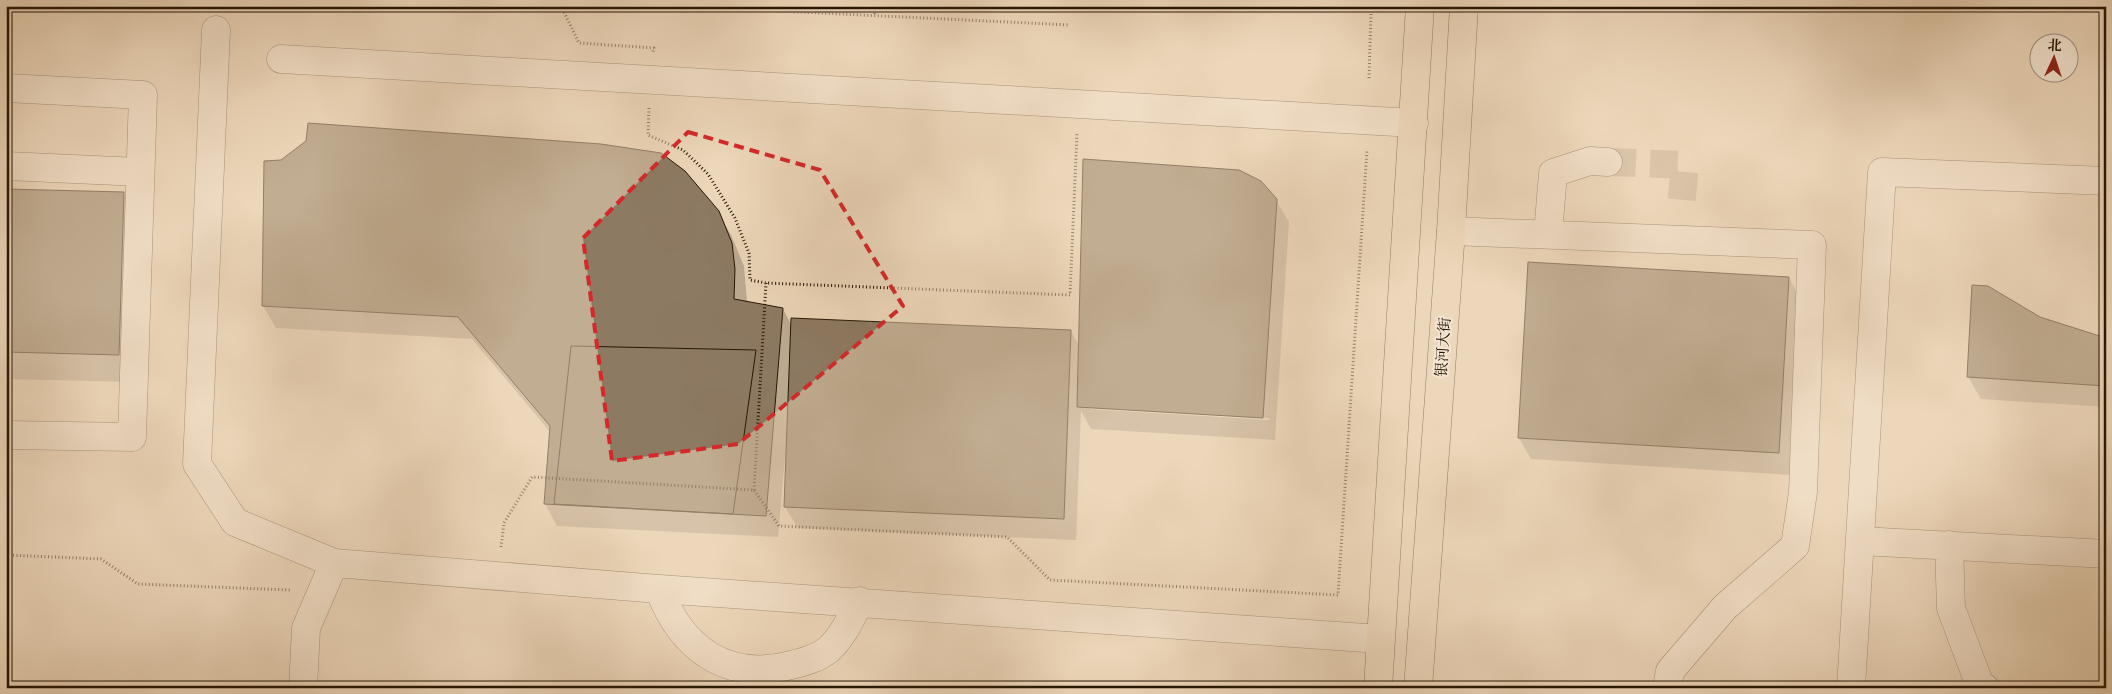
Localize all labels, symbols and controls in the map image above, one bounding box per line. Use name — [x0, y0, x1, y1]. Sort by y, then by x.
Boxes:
north arrow — [2030, 32, 2080, 82]
text: 北 — [2047, 37, 2062, 56]
street label: 银河大街 — [1432, 316, 1457, 378]

